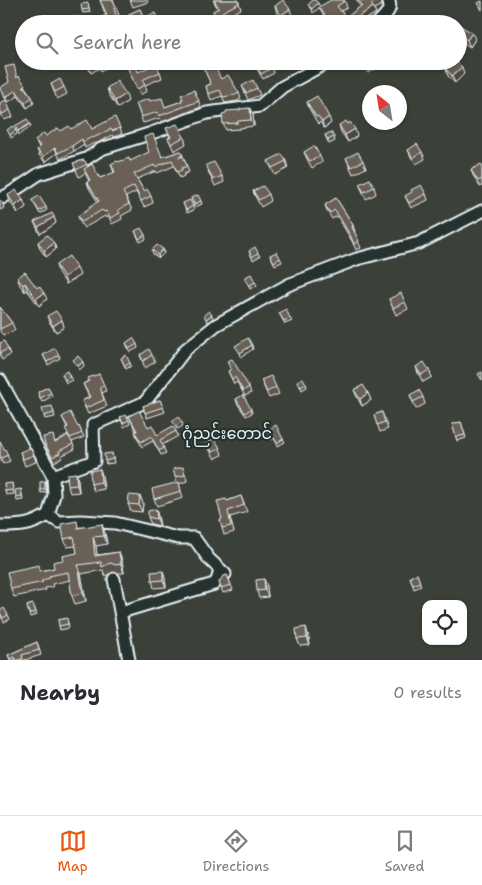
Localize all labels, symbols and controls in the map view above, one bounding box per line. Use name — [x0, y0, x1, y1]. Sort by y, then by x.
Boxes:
search box — [15, 15, 467, 70]
icon: search — [33, 29, 61, 57]
text: Search here — [73, 30, 182, 55]
north arrow — [362, 85, 407, 130]
district label: ဂုံညင်းတောင် — [182, 422, 272, 448]
map controls — [422, 600, 467, 645]
button: locate — [422, 600, 467, 645]
text: Nearby — [20, 679, 100, 707]
text: 0 results — [393, 682, 462, 703]
tab: Map — [58, 827, 88, 875]
tab: Directions — [203, 827, 269, 875]
tab: Saved — [385, 827, 424, 875]

